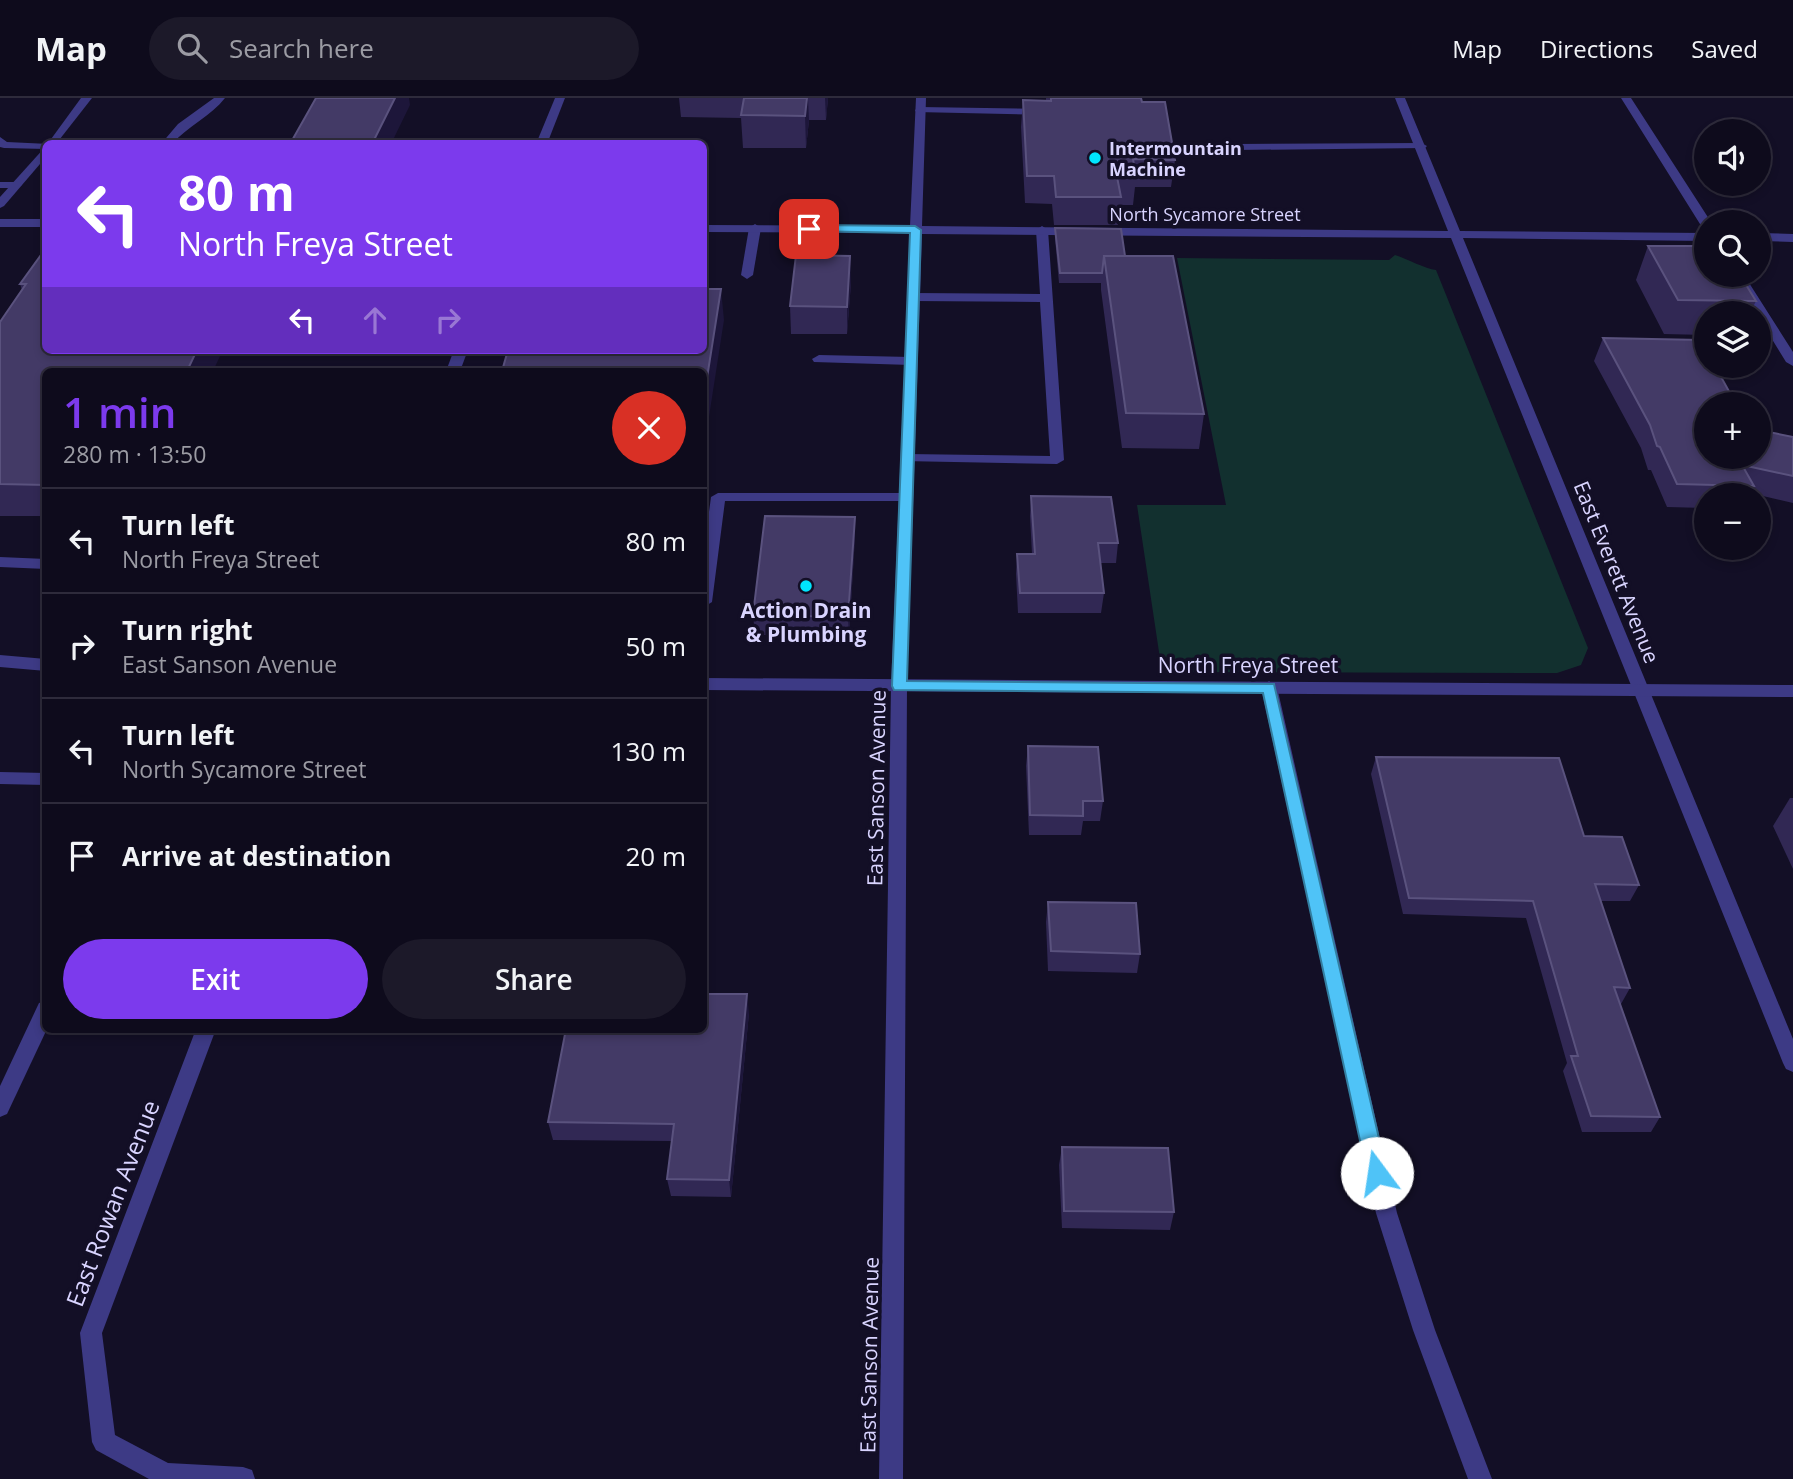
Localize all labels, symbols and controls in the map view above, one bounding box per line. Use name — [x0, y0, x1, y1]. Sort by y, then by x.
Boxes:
search box — [149, 17, 639, 80]
text: Map — [35, 26, 107, 71]
icon: search — [173, 29, 211, 67]
text: Search here — [229, 30, 374, 66]
text: Map — [1452, 32, 1502, 65]
text: Directions — [1540, 32, 1653, 65]
text: Saved — [1691, 32, 1758, 65]
map controls — [1694, 119, 1771, 560]
button: sound — [1694, 119, 1771, 196]
place label: Intermountain Machine — [1109, 136, 1242, 181]
marker: Intermountain Machine — [1087, 150, 1103, 166]
text: 80 m — [178, 159, 295, 225]
icon: left — [63, 168, 154, 259]
pin — [779, 199, 839, 259]
street label: North Sycamore Street — [1109, 202, 1301, 226]
icon: arrive — [790, 210, 828, 248]
button: search — [1694, 210, 1771, 287]
text: North Freya Street — [178, 222, 453, 265]
icon: left — [283, 301, 321, 339]
icon: ahead — [356, 301, 394, 339]
icon: right — [429, 301, 467, 339]
button: layers — [1694, 301, 1771, 378]
text: 1 min — [63, 383, 176, 440]
button: close — [612, 391, 686, 465]
button: + — [1694, 392, 1771, 469]
text: 280 m · 13:50 — [63, 438, 206, 470]
street label: East Everett Avenue — [1568, 477, 1666, 667]
button: − — [1694, 483, 1771, 560]
text: Turn left — [122, 507, 234, 543]
icon: left — [63, 522, 101, 560]
text: 80 m — [625, 523, 686, 559]
text: North Freya Street — [122, 543, 320, 575]
marker: Action Drain & Plumbing — [798, 578, 814, 594]
place label: Action Drain & Plumbing — [740, 596, 872, 648]
text: Turn right — [122, 612, 253, 648]
icon: right — [63, 627, 101, 665]
text: 50 m — [625, 628, 686, 664]
text: East Sanson Avenue — [122, 648, 337, 680]
street label: North Freya Street — [1158, 651, 1338, 679]
street label: East Sanson Avenue — [860, 690, 892, 886]
text: Turn left — [122, 717, 234, 753]
icon: left — [63, 732, 101, 770]
text: 130 m — [611, 733, 686, 769]
text: North Sycamore Street — [122, 753, 366, 785]
icon: arrive — [63, 837, 101, 875]
text: Arrive at destination — [122, 838, 391, 874]
text: 20 m — [625, 838, 686, 874]
button: Exit — [63, 939, 368, 1019]
button: Share — [382, 939, 686, 1019]
street label: East Rowan Avenue — [57, 1095, 167, 1311]
position arrow — [1340, 1136, 1414, 1210]
street label: East Sanson Avenue — [853, 1257, 885, 1453]

